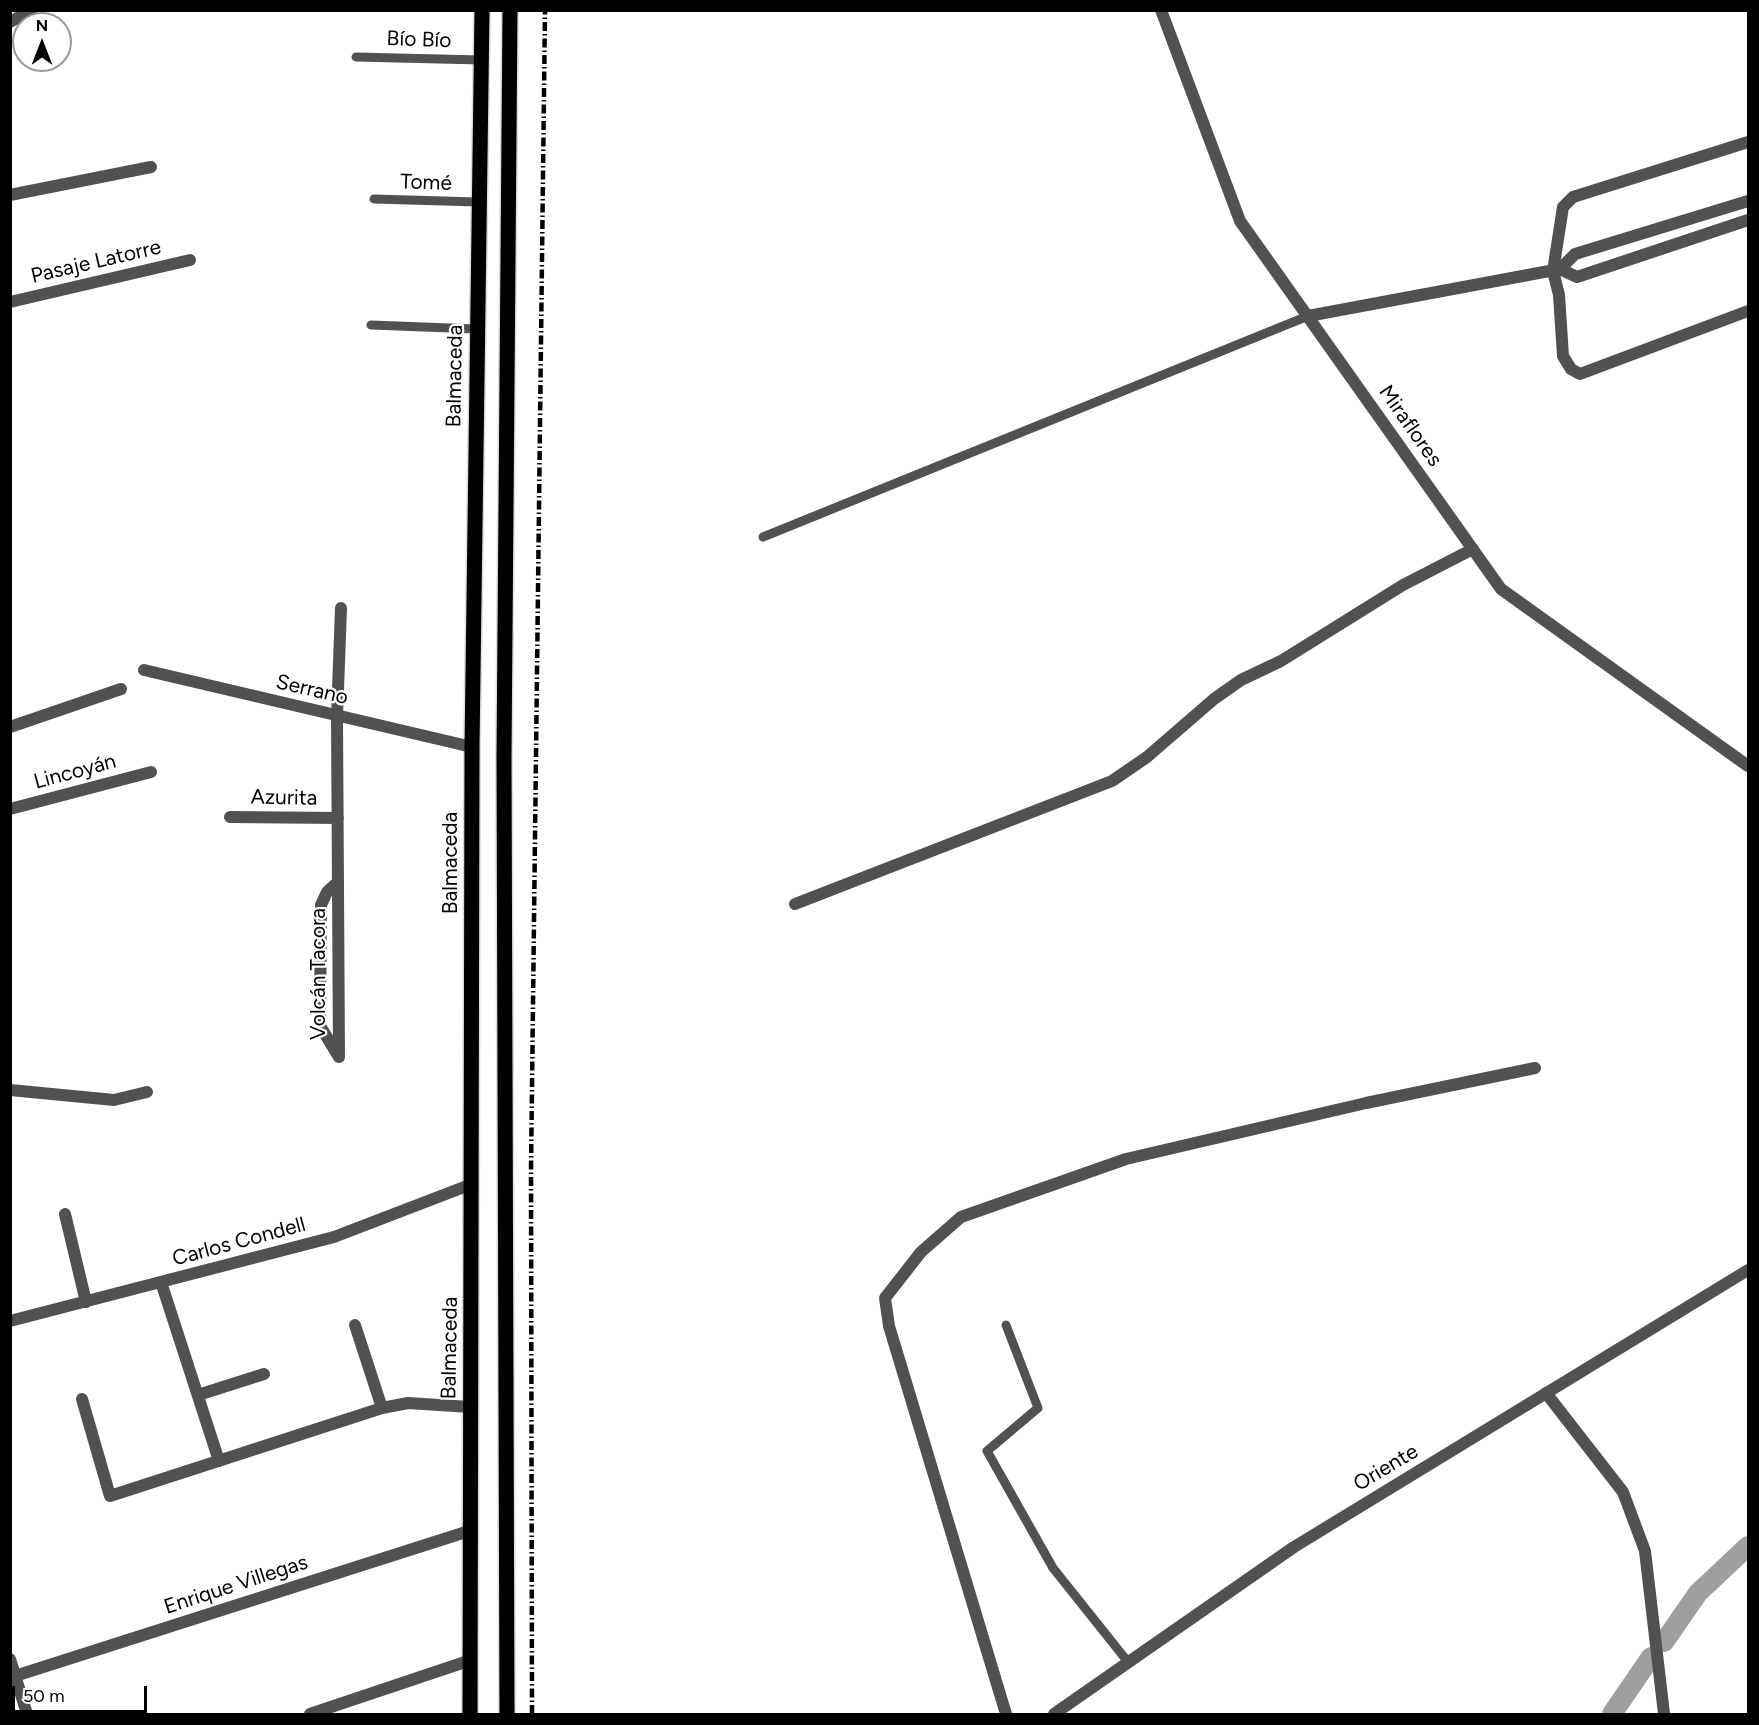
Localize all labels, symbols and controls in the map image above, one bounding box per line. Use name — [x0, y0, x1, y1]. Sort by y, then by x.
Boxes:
north arrow — [12, 12, 72, 72]
text: N — [36, 16, 48, 35]
street label: Bío Bío — [386, 26, 452, 54]
street label: Tomé — [400, 170, 452, 196]
street label: Pasaje Latorre — [28, 235, 164, 289]
street label: Balmaceda — [442, 324, 468, 428]
street label: Miraflores — [1373, 381, 1447, 471]
street label: Serrano — [274, 669, 350, 711]
street label: Lincoyán — [31, 749, 119, 795]
street label: Azurita — [250, 785, 318, 811]
street label: Balmaceda — [438, 812, 464, 914]
street label: Volcán Tacora — [306, 908, 332, 1040]
street label: Carlos Condell — [170, 1212, 308, 1272]
street label: Balmaceda — [437, 1296, 463, 1400]
street label: Oriente — [1349, 1439, 1423, 1497]
street label: Enrique Villegas — [161, 1550, 311, 1620]
scale bar — [15, 1674, 150, 1712]
text: 50 m — [23, 1685, 65, 1707]

